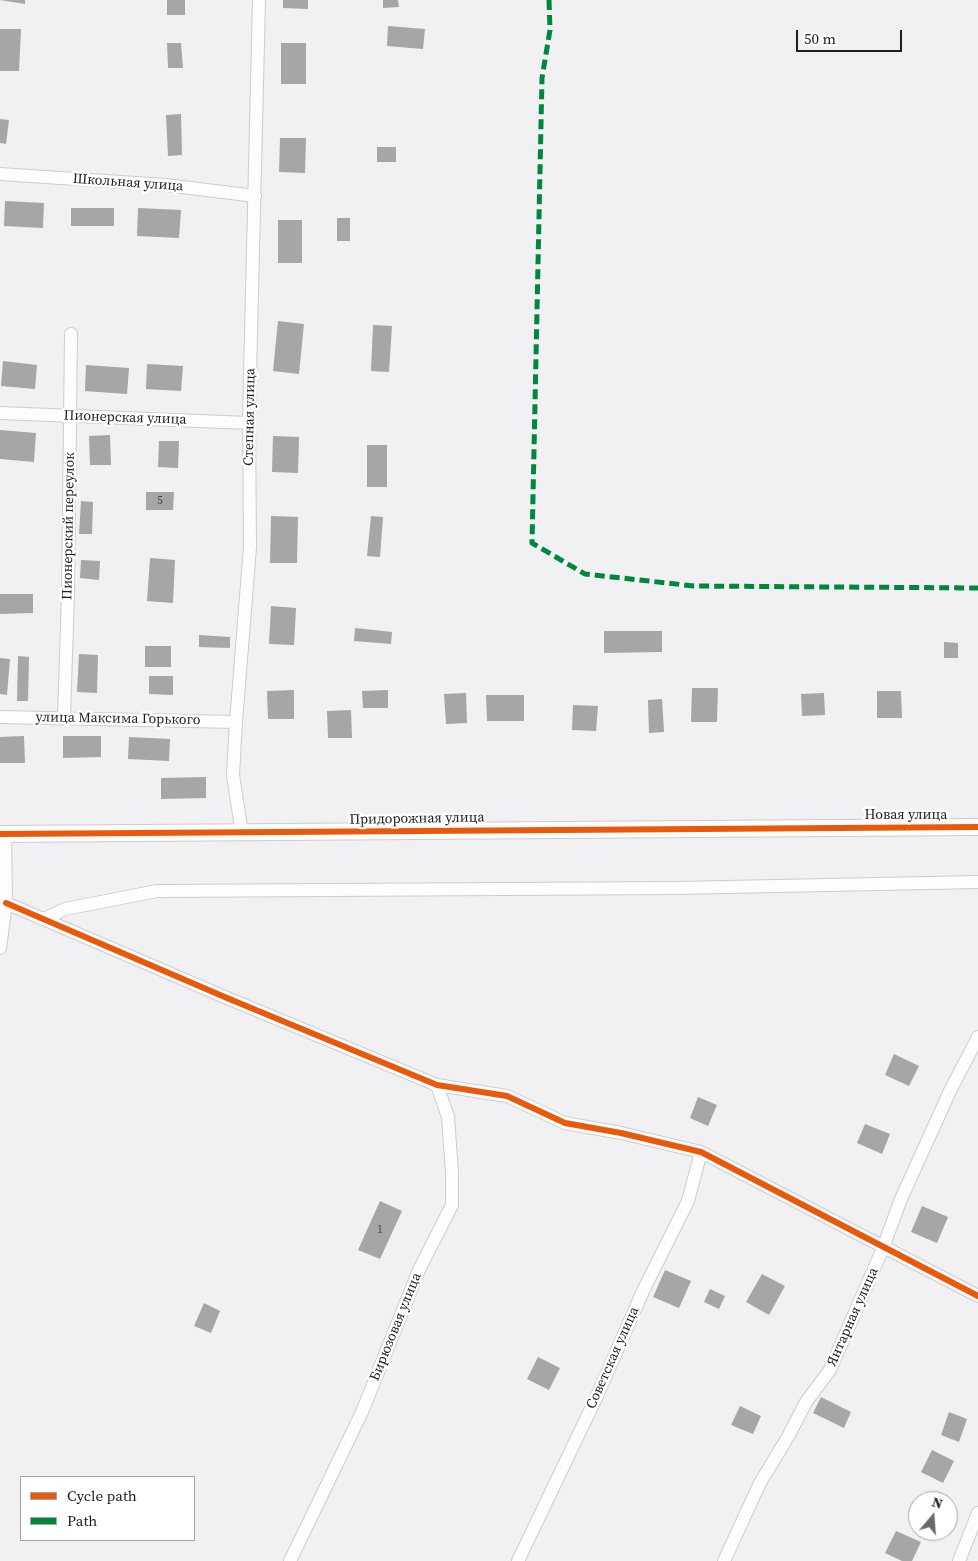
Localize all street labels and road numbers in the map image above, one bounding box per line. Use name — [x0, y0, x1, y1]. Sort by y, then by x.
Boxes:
street label: Школьная улица — [72, 171, 184, 195]
street label: Степная улица — [241, 368, 259, 466]
street label: Пионерская улица — [63, 407, 187, 429]
street label: Пионерский переулок — [59, 452, 79, 600]
street label: улица Максима Горького — [35, 709, 201, 729]
street label: Новая улица — [865, 807, 947, 823]
street label: Придорожная улица — [349, 809, 485, 829]
street label: Янтарная улица — [824, 1265, 882, 1369]
street label: Бирюзовая улица — [367, 1271, 425, 1383]
street label: Советская улица — [583, 1304, 643, 1412]

